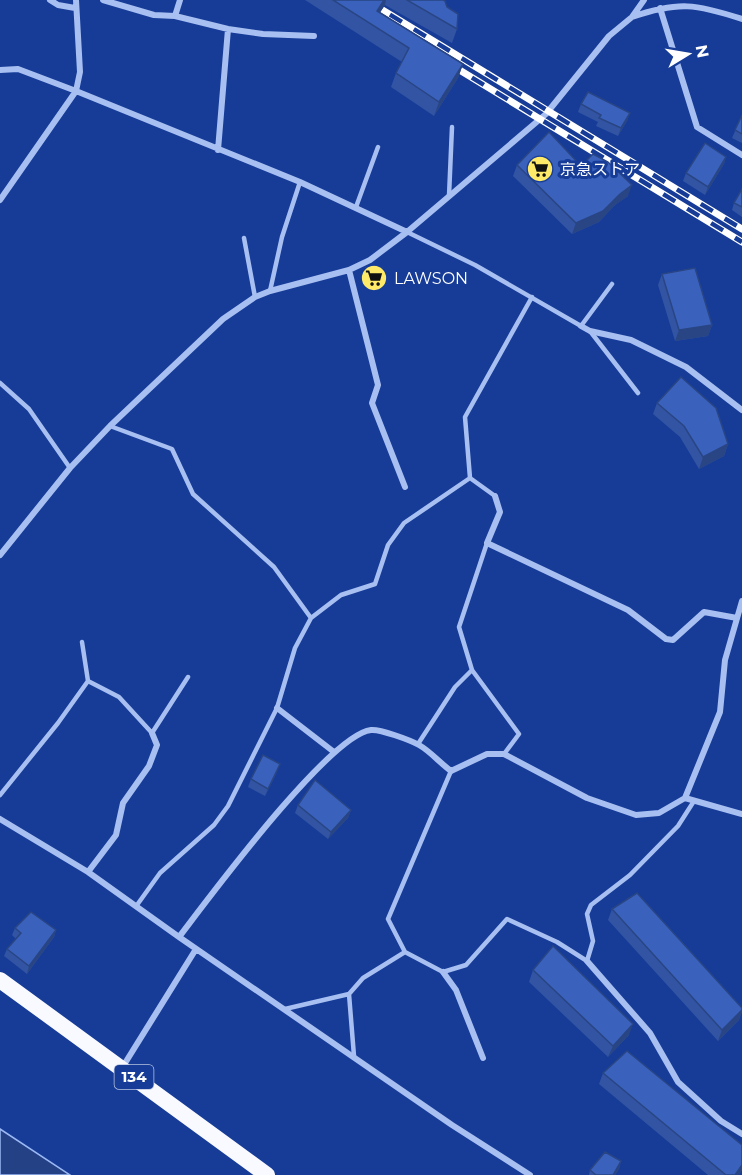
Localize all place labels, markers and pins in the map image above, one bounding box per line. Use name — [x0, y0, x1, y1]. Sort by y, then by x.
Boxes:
supermarket icon: 京急ストア — [525, 154, 555, 184]
place label: 京急ストア — [560, 160, 640, 179]
supermarket icon: LAWSON — [359, 263, 389, 293]
place label: LAWSON — [394, 269, 468, 288]

